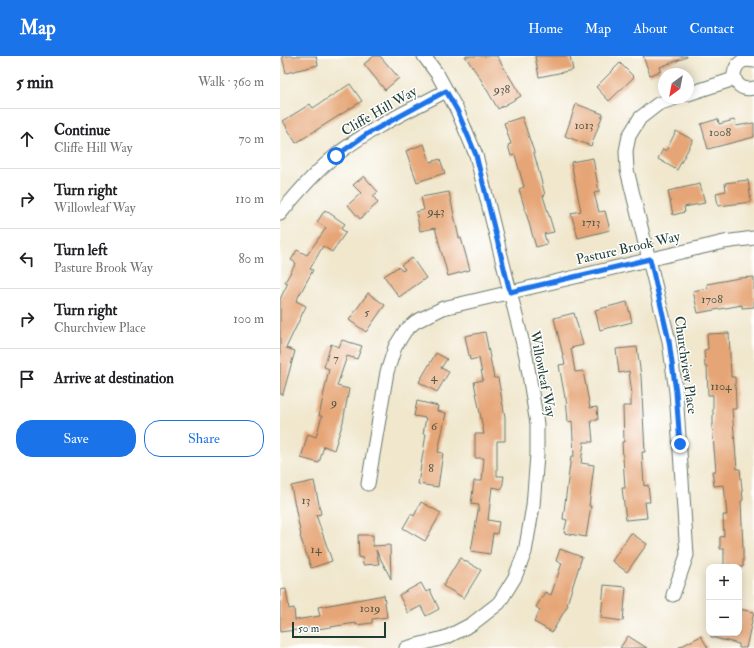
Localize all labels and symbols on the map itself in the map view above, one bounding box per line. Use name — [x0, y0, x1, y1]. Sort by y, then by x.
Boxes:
north arrow — [658, 68, 694, 104]
street label: Cliffe Hill Way — [338, 82, 421, 140]
house number: 938 — [493, 82, 511, 97]
house number: 1013 — [574, 118, 594, 133]
house number: 1008 — [709, 125, 731, 140]
route start — [327, 147, 345, 165]
house number: 943 — [426, 204, 445, 219]
house number: 1713 — [582, 215, 600, 230]
street label: Pasture Brook Way — [574, 228, 683, 269]
house number: 1708 — [701, 292, 723, 307]
house number: 5 — [364, 305, 370, 320]
street label: Churchview Place — [671, 315, 701, 415]
street label: Willowleaf Way — [525, 328, 560, 420]
house number: 7 — [333, 351, 339, 366]
house number: 4 — [431, 370, 438, 385]
house number: 1104 — [710, 379, 732, 394]
house number: 9 — [330, 395, 337, 410]
house number: 6 — [431, 419, 438, 434]
route end — [671, 435, 689, 453]
house number: 8 — [428, 461, 434, 476]
house number: 13 — [302, 493, 310, 508]
house number: 14 — [311, 542, 322, 557]
house number: 1019 — [360, 601, 380, 616]
scale bar — [292, 620, 386, 639]

